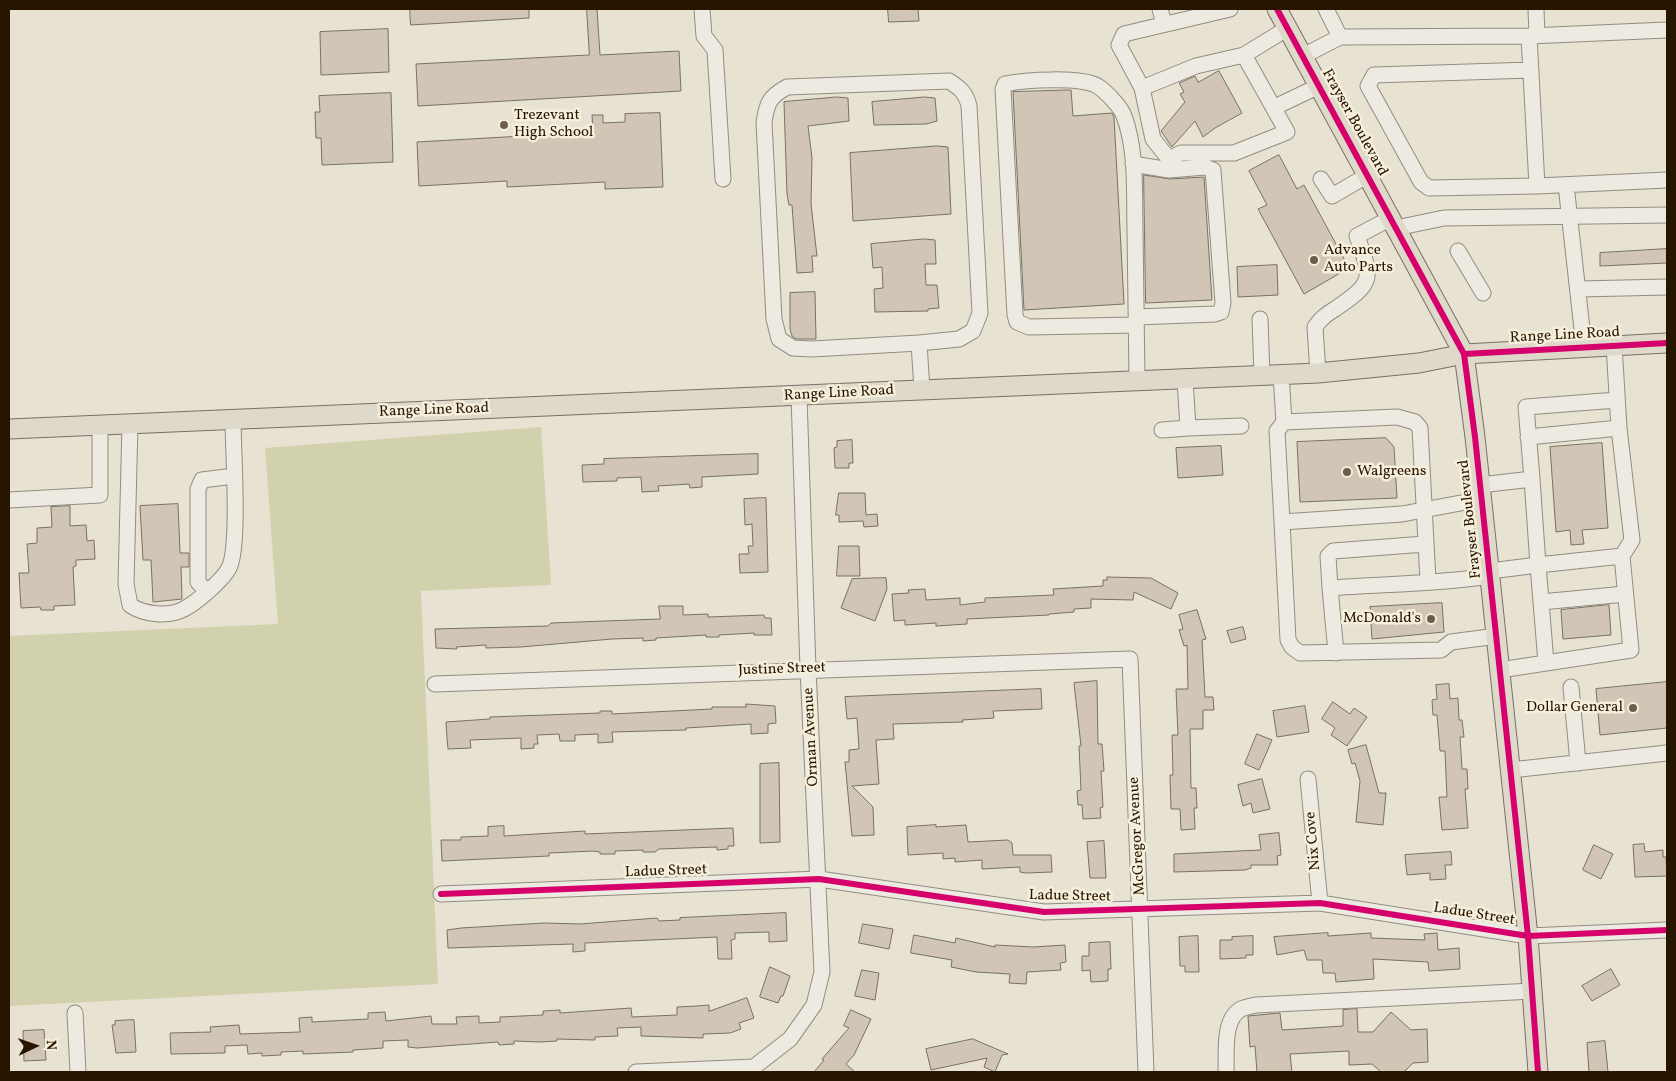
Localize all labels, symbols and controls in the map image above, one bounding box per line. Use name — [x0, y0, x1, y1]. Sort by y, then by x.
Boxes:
street label: Frayser Boulevard — [1317, 66, 1391, 180]
place label: Trezevant High School — [514, 107, 593, 142]
marker: Trezevant High School — [498, 119, 510, 131]
place label: Advance Auto Parts — [1324, 242, 1393, 277]
marker: Advance Auto Parts — [1308, 254, 1320, 266]
street label: Range Line Road — [1509, 324, 1621, 348]
street label: Range Line Road — [783, 382, 895, 406]
street label: Range Line Road — [379, 400, 489, 422]
street label: Frayser Boulevard — [1456, 459, 1486, 579]
place label: Walgreens — [1357, 463, 1426, 481]
marker: Walgreens — [1341, 466, 1353, 478]
place label: McDonald's — [1343, 610, 1421, 628]
marker: McDonald's — [1425, 613, 1437, 625]
street label: Justine Street — [738, 659, 826, 681]
street label: Orman Avenue — [800, 687, 824, 787]
place label: Dollar General — [1526, 699, 1623, 717]
marker: Dollar General — [1627, 702, 1639, 714]
street label: McGregor Avenue — [1126, 776, 1150, 896]
street label: Nix Cove — [1302, 811, 1326, 871]
street label: Ladue Street — [625, 862, 707, 882]
street label: Ladue Street — [1029, 887, 1111, 907]
street label: Ladue Street — [1432, 900, 1516, 930]
north arrow — [10, 1021, 60, 1071]
text: N — [41, 1040, 60, 1051]

